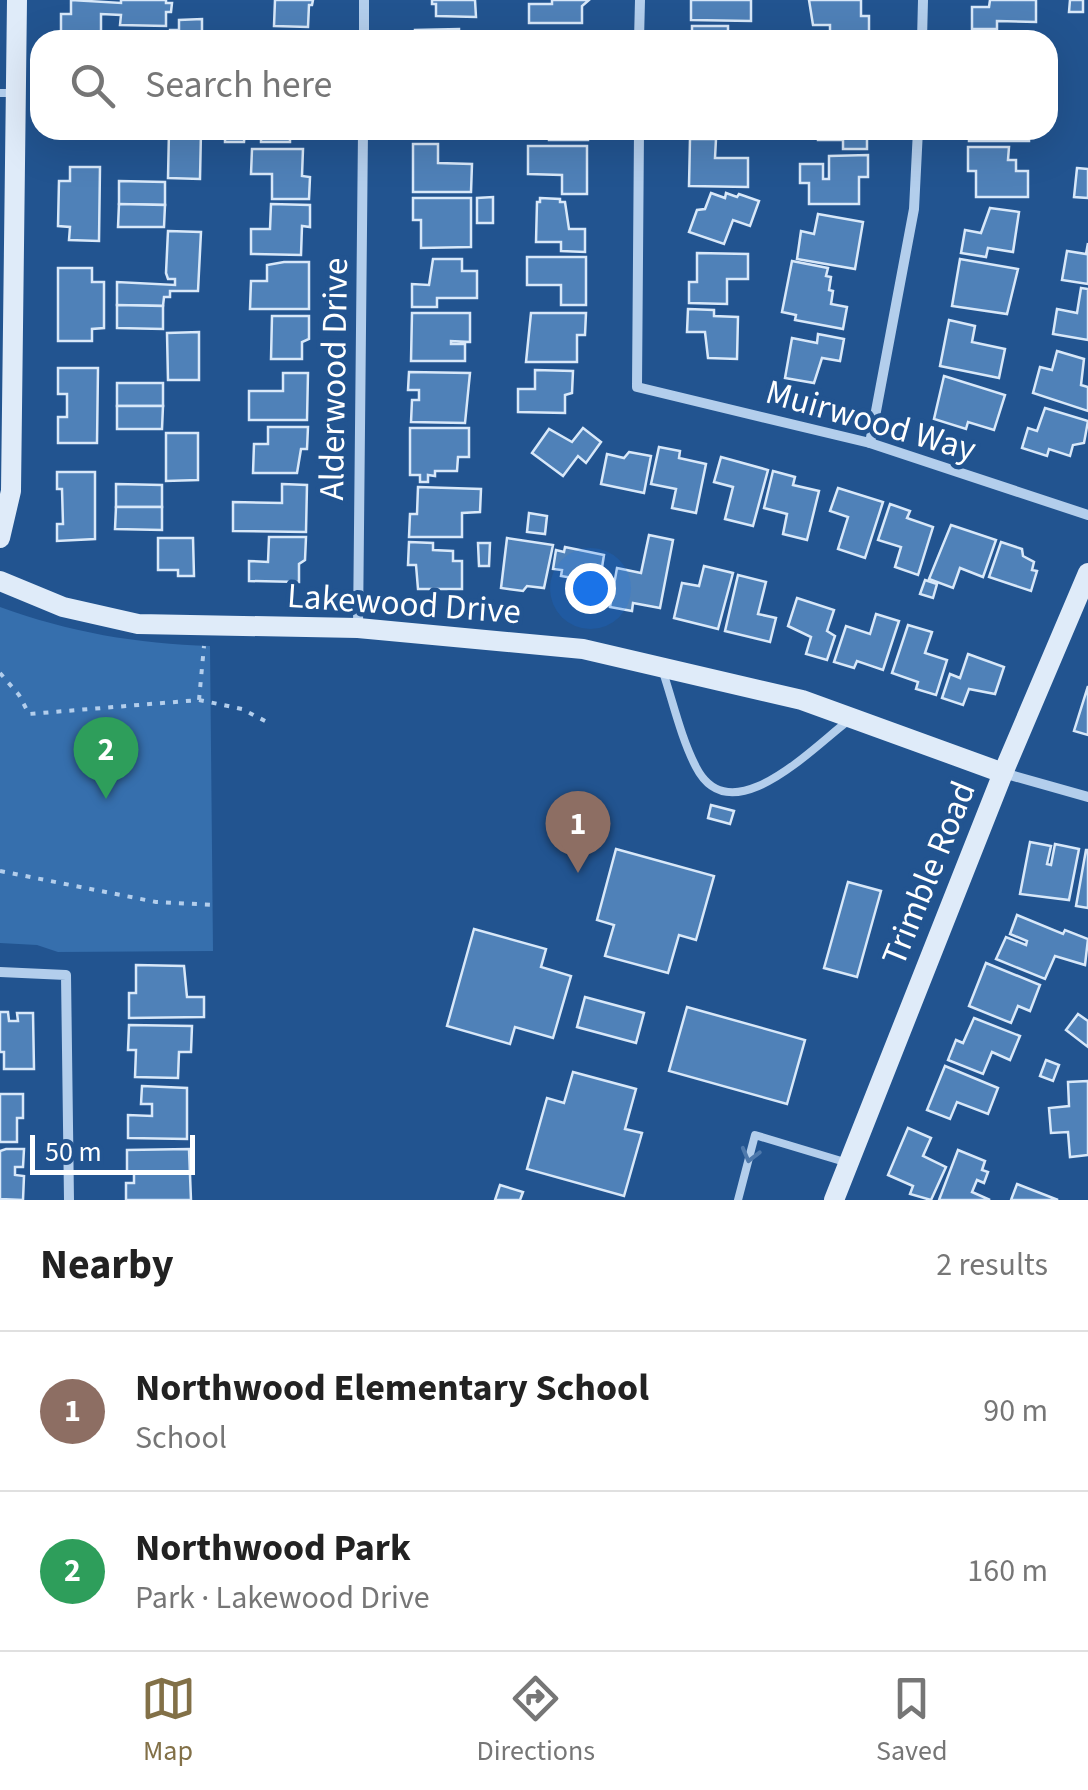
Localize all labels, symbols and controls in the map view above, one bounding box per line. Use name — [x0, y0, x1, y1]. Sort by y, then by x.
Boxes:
search box — [30, 30, 1058, 140]
icon: search — [65, 58, 120, 113]
text: Search here — [145, 58, 332, 112]
street label: Alderwood Drive — [307, 257, 361, 501]
street label: Muirwood Way — [760, 367, 982, 475]
your location — [565, 563, 616, 614]
street label: Lakewood Drive — [285, 571, 522, 637]
pin: 2 — [74, 716, 138, 799]
street label: Trimble Road — [869, 774, 989, 973]
pin: 1 — [546, 790, 610, 873]
scale bar — [30, 1130, 195, 1174]
text: 50 m — [45, 1132, 102, 1172]
one-way arrow — [741, 1146, 762, 1163]
text: Nearby — [40, 1235, 174, 1295]
text: 2 results — [936, 1242, 1048, 1288]
text: Northwood Elementary School — [135, 1361, 649, 1415]
text: 1 — [64, 1388, 81, 1434]
text: 90 m — [983, 1388, 1048, 1434]
text: School — [135, 1415, 227, 1461]
text: Northwood Park — [135, 1521, 411, 1575]
text: 2 — [64, 1548, 81, 1594]
text: 160 m — [967, 1548, 1048, 1594]
text: Park · Lakewood Drive — [135, 1575, 430, 1621]
tab: Map — [141, 1671, 196, 1771]
tab: Directions — [477, 1671, 595, 1771]
tab: Saved — [876, 1671, 947, 1771]

